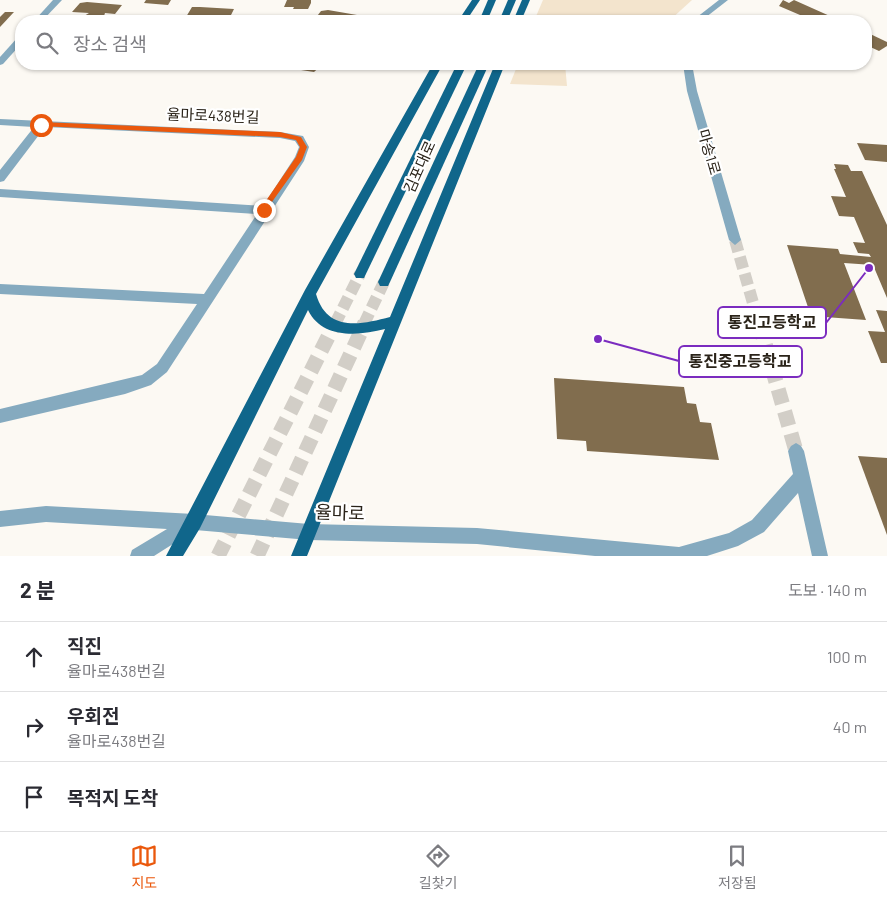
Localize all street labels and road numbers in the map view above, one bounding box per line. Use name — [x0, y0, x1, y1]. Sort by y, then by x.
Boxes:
street label: 율마로438번길 — [166, 104, 260, 126]
street label: 마송1로 — [695, 127, 725, 177]
street label: 김포대로 — [400, 138, 439, 195]
street label: 율마로 — [315, 500, 365, 524]

